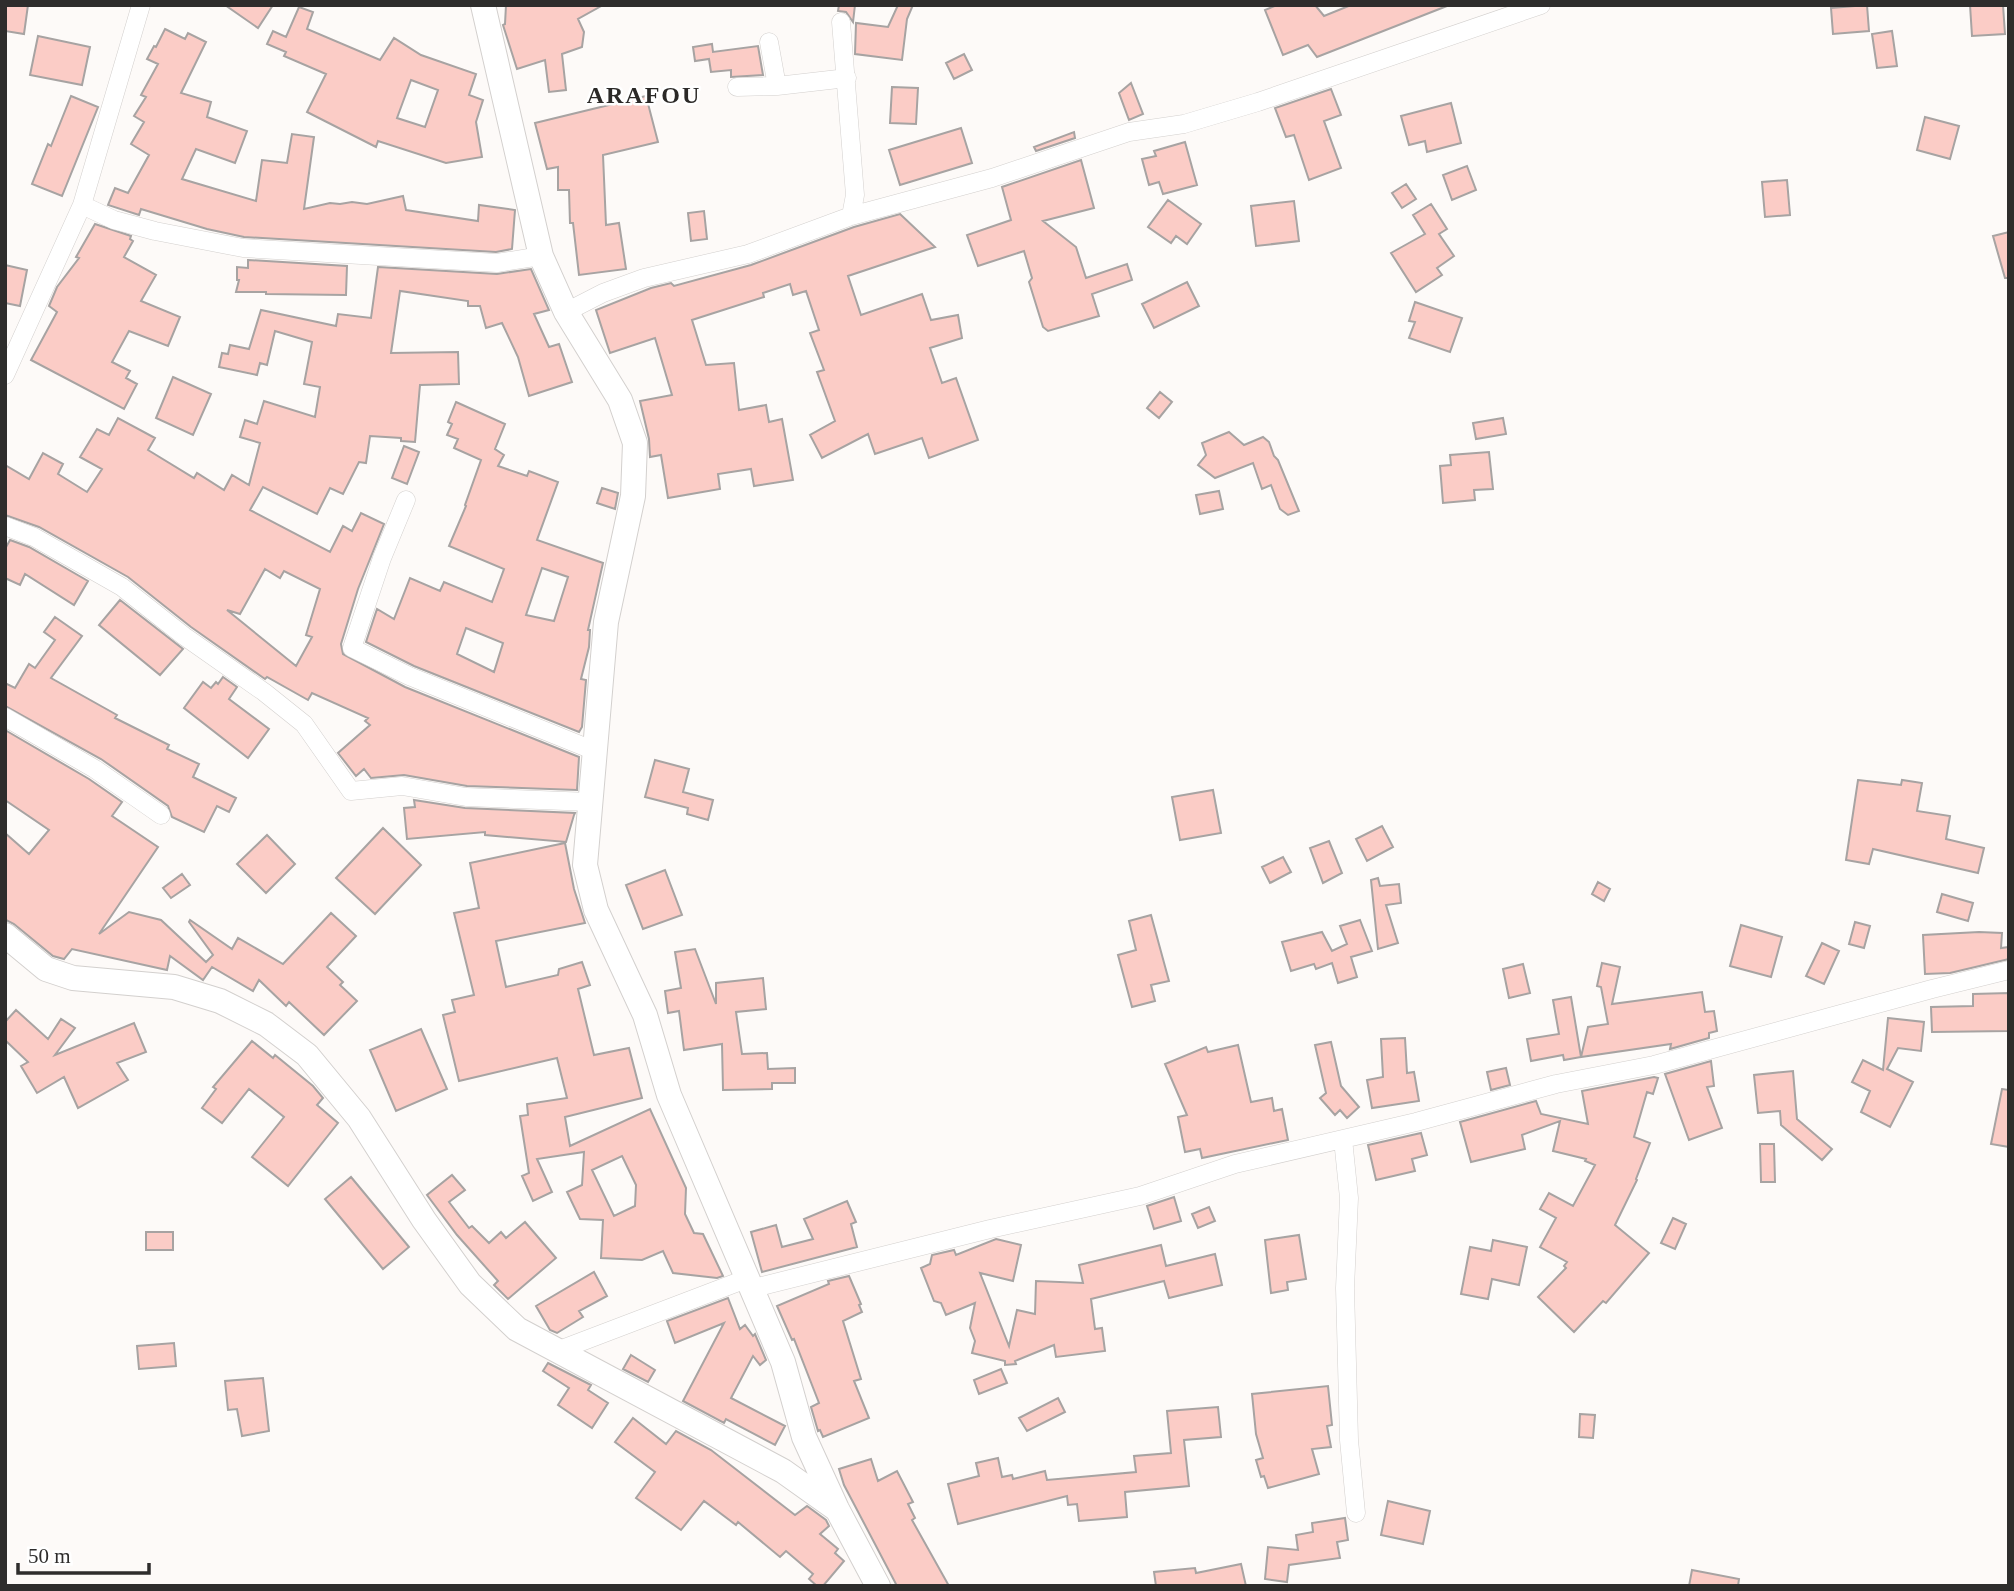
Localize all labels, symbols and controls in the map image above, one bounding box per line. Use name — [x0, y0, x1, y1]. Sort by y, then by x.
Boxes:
district label: ARAFOU — [587, 82, 701, 108]
scale bar — [18, 1532, 149, 1576]
text: 50 m — [28, 1544, 71, 1568]

